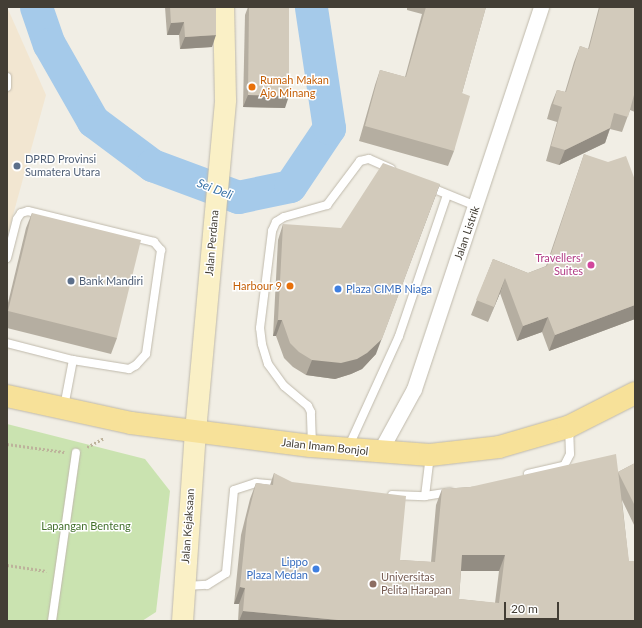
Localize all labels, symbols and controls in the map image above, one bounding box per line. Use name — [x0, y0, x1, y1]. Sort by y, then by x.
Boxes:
place label: Rumah Makan Ajo Minang — [260, 74, 329, 100]
marker: Rumah Makan Ajo Minang — [247, 82, 257, 92]
place label: DPRD Provinsi Sumatera Utara — [25, 153, 100, 179]
marker: DPRD Provinsi Sumatera Utara — [12, 161, 22, 171]
water label: Sei Deli — [195, 176, 235, 202]
street label: Jalan Listrik — [452, 204, 482, 262]
street label: Jalan Perdana — [203, 210, 221, 276]
place label: Travellers' Suites — [535, 252, 583, 278]
marker: Travellers' Suites — [586, 260, 596, 270]
place label: Bank Mandiri — [79, 274, 143, 288]
marker: Bank Mandiri — [66, 276, 76, 286]
place label: Harbour 9 — [233, 279, 282, 293]
marker: Harbour 9 — [285, 281, 295, 291]
place label: Plaza CIMB Niaga — [346, 282, 432, 296]
marker: Plaza CIMB Niaga — [333, 284, 343, 294]
street label: Jalan Imam Bonjol — [281, 436, 369, 458]
street label: Jalan Kejaksaan — [179, 488, 197, 564]
park label: Lapangan Benteng — [41, 519, 131, 533]
place label: Lippo Plaza Medan — [246, 556, 308, 582]
marker: Lippo Plaza Medan — [311, 564, 321, 574]
place label: Universitas Pelita Harapan — [381, 571, 451, 597]
marker: Universitas Pelita Harapan — [368, 579, 378, 589]
scale bar — [506, 594, 561, 620]
text: 20 m — [511, 601, 538, 616]

